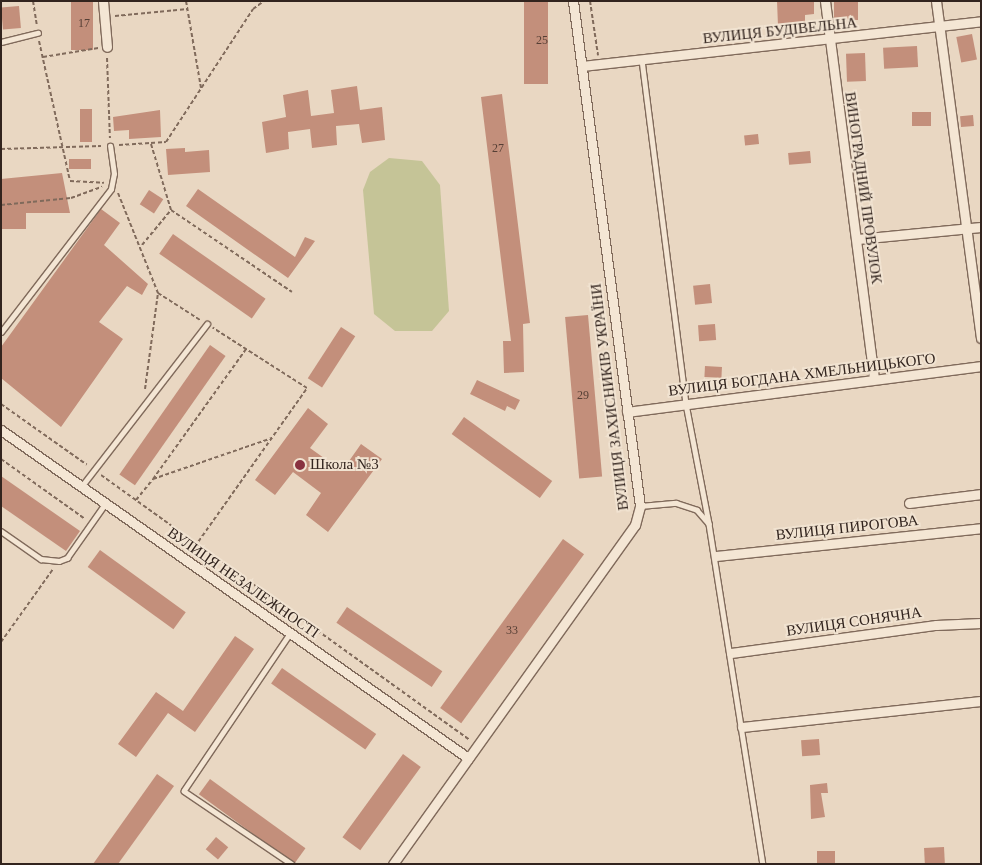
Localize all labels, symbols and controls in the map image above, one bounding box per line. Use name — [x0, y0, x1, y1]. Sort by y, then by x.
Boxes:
street label: ВУЛИЦЯ БУДІВЕЛЬНА — [702, 14, 858, 48]
house number: 17 — [78, 17, 90, 31]
house number: 25 — [536, 34, 548, 48]
street label: ВИНОГРАДНИЙ ПРОВУЛОК — [841, 91, 885, 285]
house number: 27 — [492, 142, 504, 156]
street label: ВУЛИЦЯ ЗАХИСНИКІВ УКРАЇНИ — [587, 283, 633, 511]
street label: ВУЛИЦЯ БОГДАНА ХМЕЛЬНИЦЬКОГО — [667, 350, 937, 400]
house number: 29 — [577, 389, 589, 403]
place label: Школа №3 — [310, 456, 379, 474]
marker: Школа №3 — [294, 459, 306, 471]
street label: ВУЛИЦЯ ПИРОГОВА — [775, 512, 919, 544]
street label: ВУЛИЦЯ НЕЗАЛЕЖНОСТІ — [164, 524, 322, 642]
street label: ВУЛИЦЯ СОНЯЧНА — [785, 604, 923, 640]
house number: 33 — [506, 624, 518, 638]

